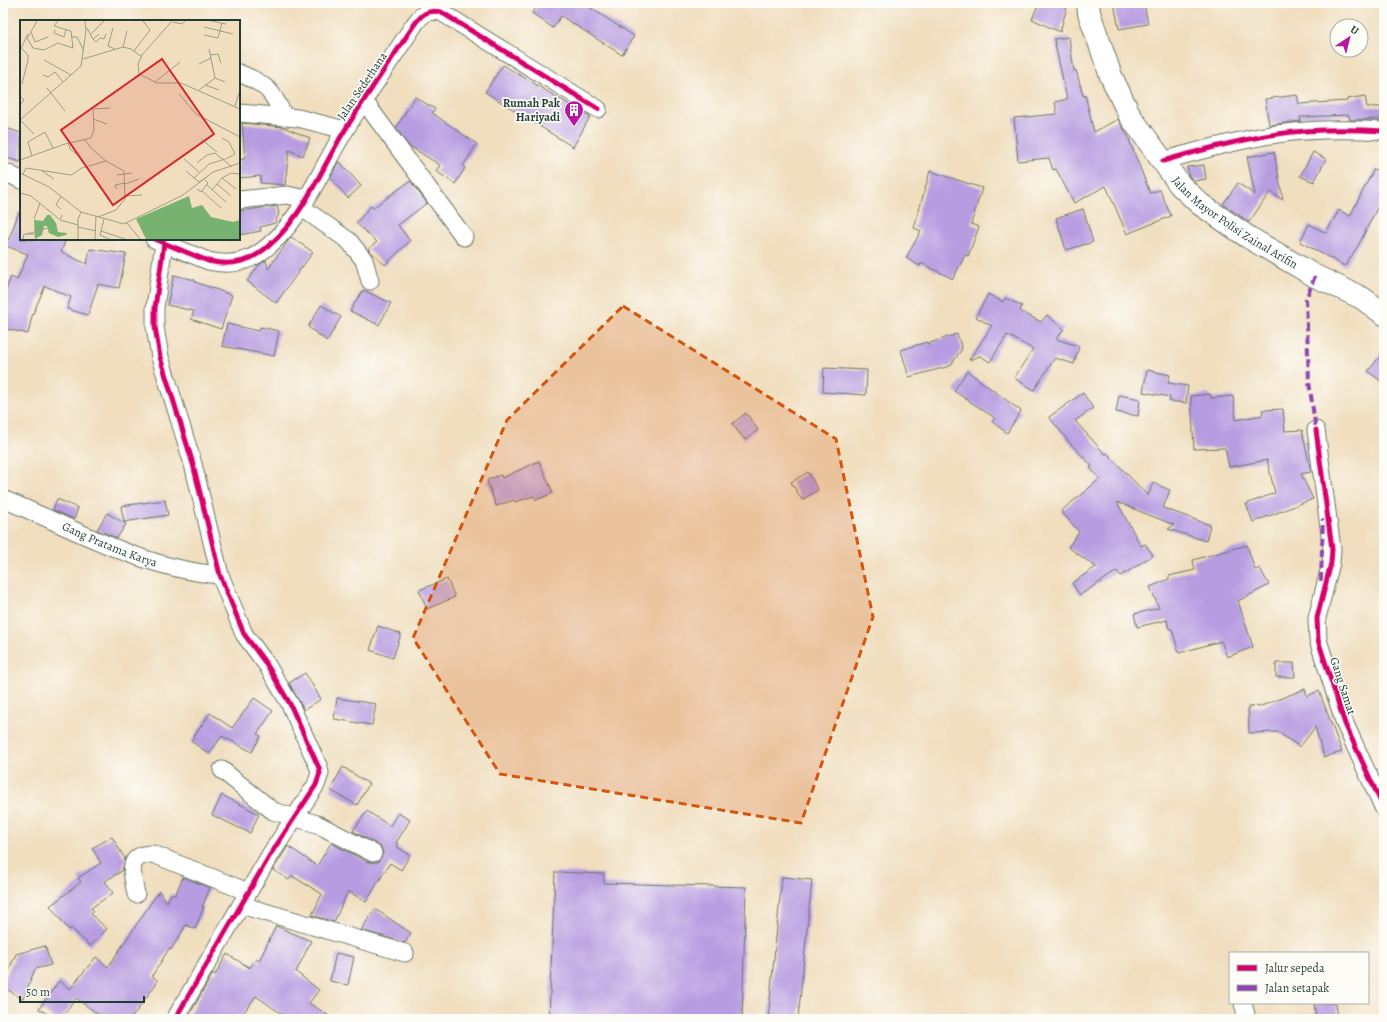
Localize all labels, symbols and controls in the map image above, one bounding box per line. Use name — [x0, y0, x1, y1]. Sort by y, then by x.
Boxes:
north arrow — [1329, 18, 1369, 58]
inset map — [20, 20, 240, 240]
text: U — [1347, 22, 1362, 39]
street label: Jalan Sederhana — [333, 49, 391, 123]
place label: Rumah Pak Hariyadi — [503, 95, 561, 125]
building icon: Rumah Pak Hariyadi — [563, 99, 585, 127]
street label: Jalan Mayor Polisi Zainal Arifin — [1168, 173, 1301, 272]
street label: Gang Pratama Karya — [60, 518, 159, 571]
street label: Gang Samat — [1326, 655, 1360, 717]
legend — [1229, 952, 1369, 1004]
text: Jalur sepeda — [1265, 960, 1325, 976]
scale bar — [20, 978, 144, 1004]
text: Jalan setapak — [1265, 980, 1329, 996]
text: 50 m — [26, 984, 50, 1000]

